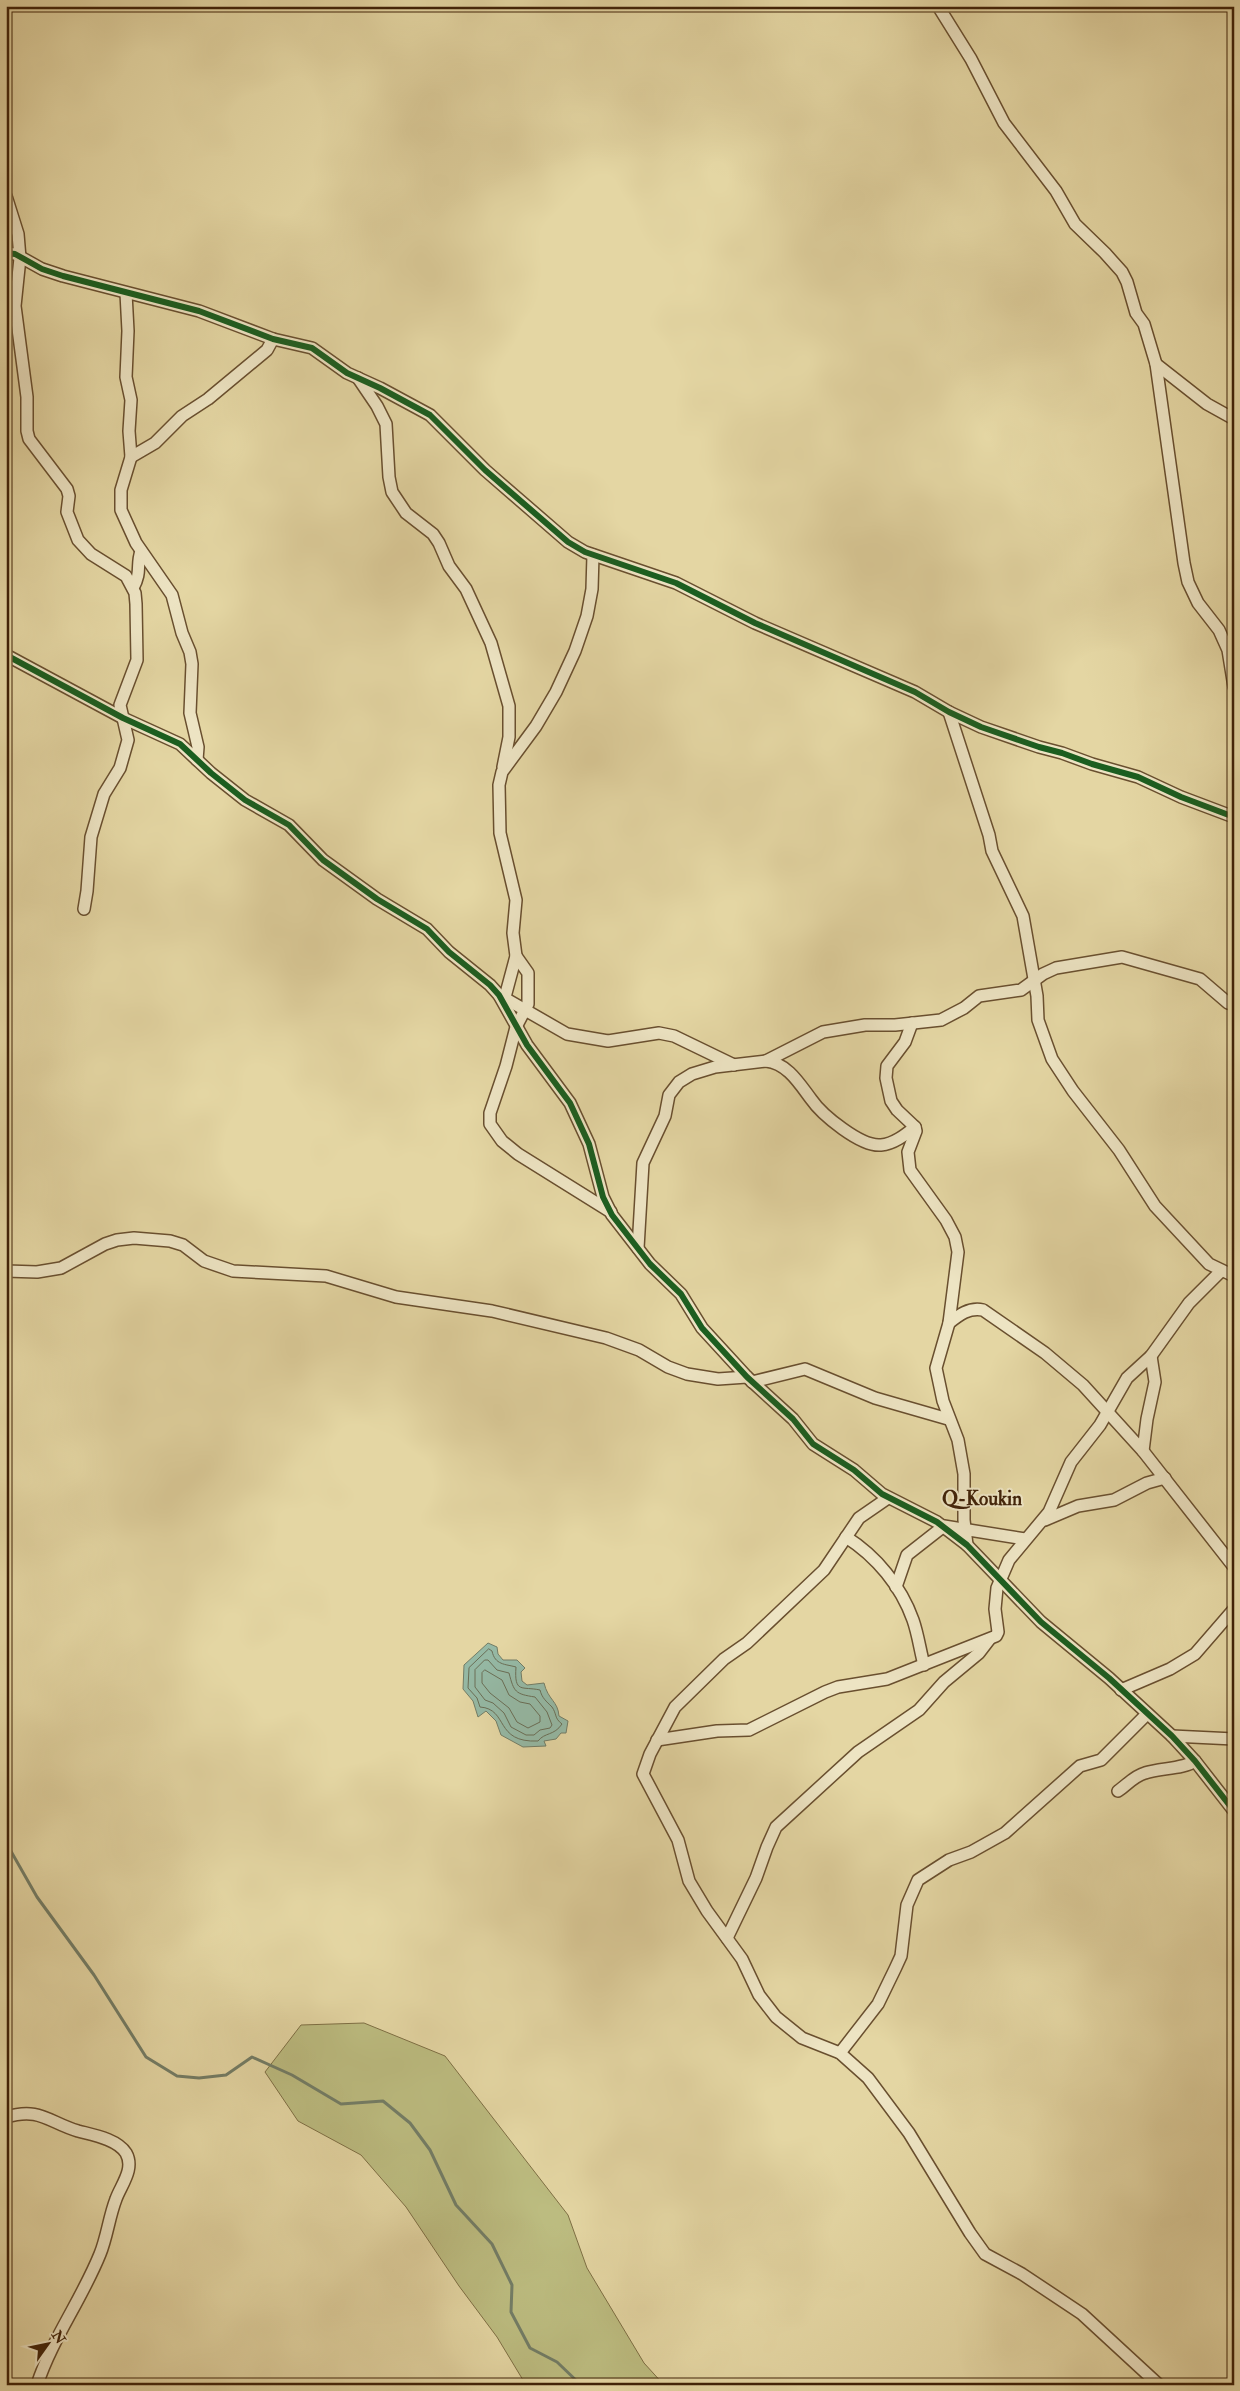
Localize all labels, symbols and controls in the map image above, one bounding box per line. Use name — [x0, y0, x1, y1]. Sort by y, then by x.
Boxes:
district label: Q-Koukin — [942, 1487, 1022, 1511]
north arrow — [22, 2318, 72, 2368]
text: N — [47, 2326, 69, 2347]

